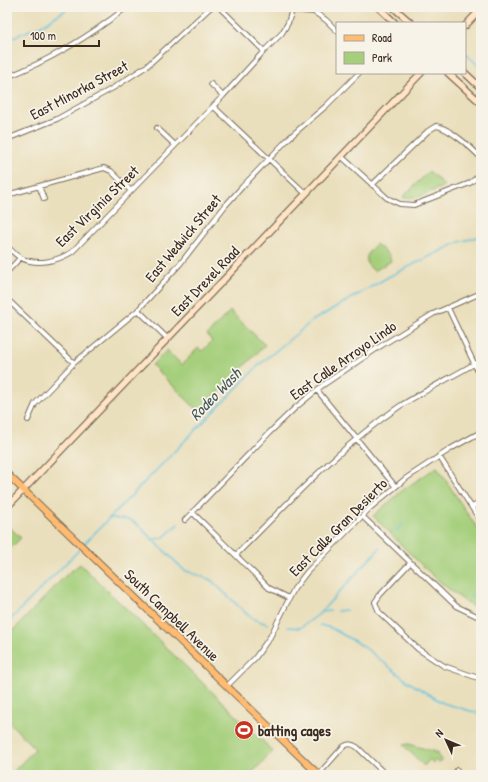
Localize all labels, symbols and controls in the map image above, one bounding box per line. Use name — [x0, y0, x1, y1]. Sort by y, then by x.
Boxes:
scale bar — [24, 22, 99, 48]
legend — [336, 22, 466, 74]
text: 100 m — [30, 27, 56, 44]
text: Road — [372, 29, 392, 46]
text: Park — [372, 49, 392, 66]
street label: East Minorka Street — [26, 55, 132, 125]
street label: East Virginia Street — [51, 160, 144, 251]
street label: East Wedwick Street — [140, 189, 227, 286]
street label: East Drexel Road — [166, 241, 244, 321]
street label: East Calle Arroyo Lindo — [286, 315, 400, 405]
water label: Rodeo Wash — [184, 362, 247, 425]
street label: East Calle Gran Desierto — [284, 473, 392, 581]
street label: South Campbell Avenue — [120, 564, 224, 666]
sports icon: batting cages — [233, 719, 255, 741]
place label: batting cages — [258, 720, 331, 742]
north arrow — [426, 720, 466, 760]
text: N — [432, 726, 446, 740]

